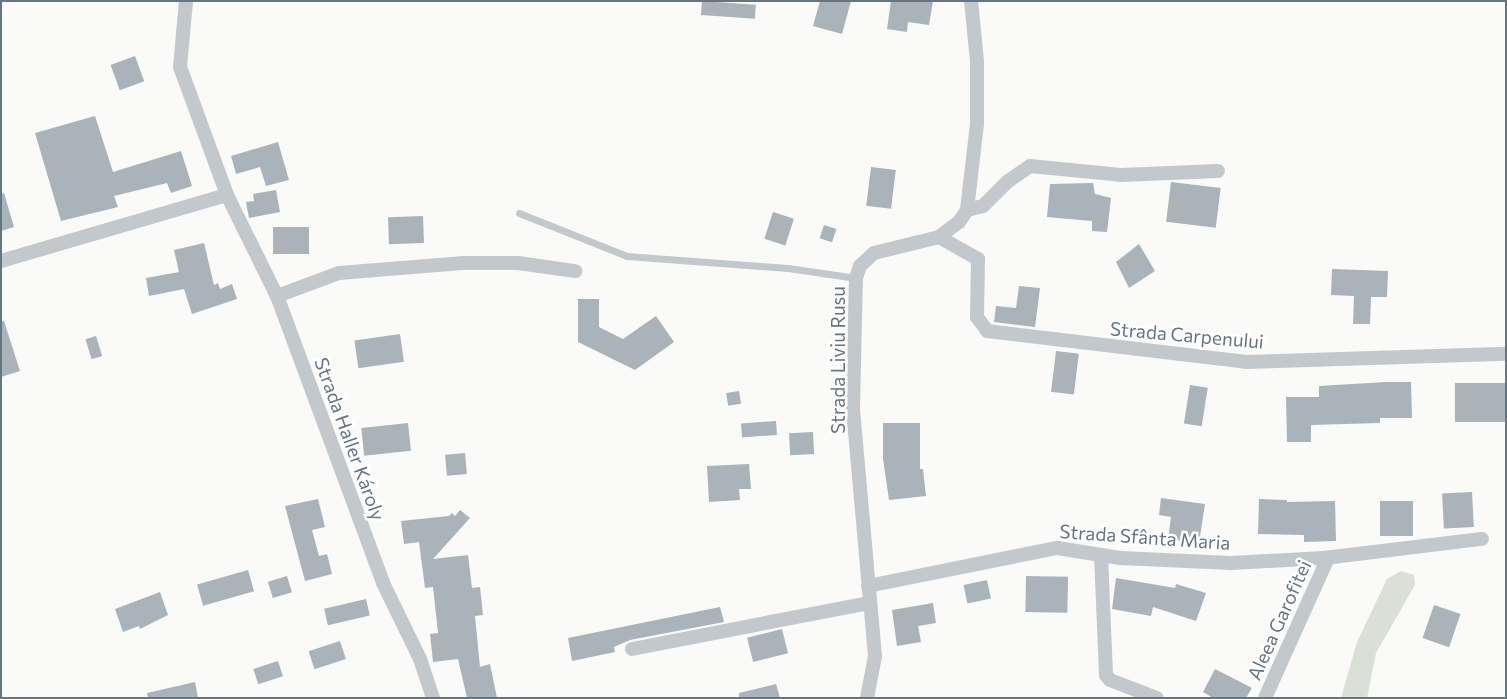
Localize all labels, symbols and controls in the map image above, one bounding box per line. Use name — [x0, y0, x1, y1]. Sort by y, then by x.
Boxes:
street label: Strada Liviu Rusu — [827, 286, 849, 434]
street label: Strada Carpenului — [1109, 317, 1265, 353]
street label: Strada Haller Károly — [310, 354, 390, 524]
street label: Strada Sfânta Maria — [1059, 520, 1231, 554]
street label: Aleea Garofitei — [1242, 557, 1316, 683]

